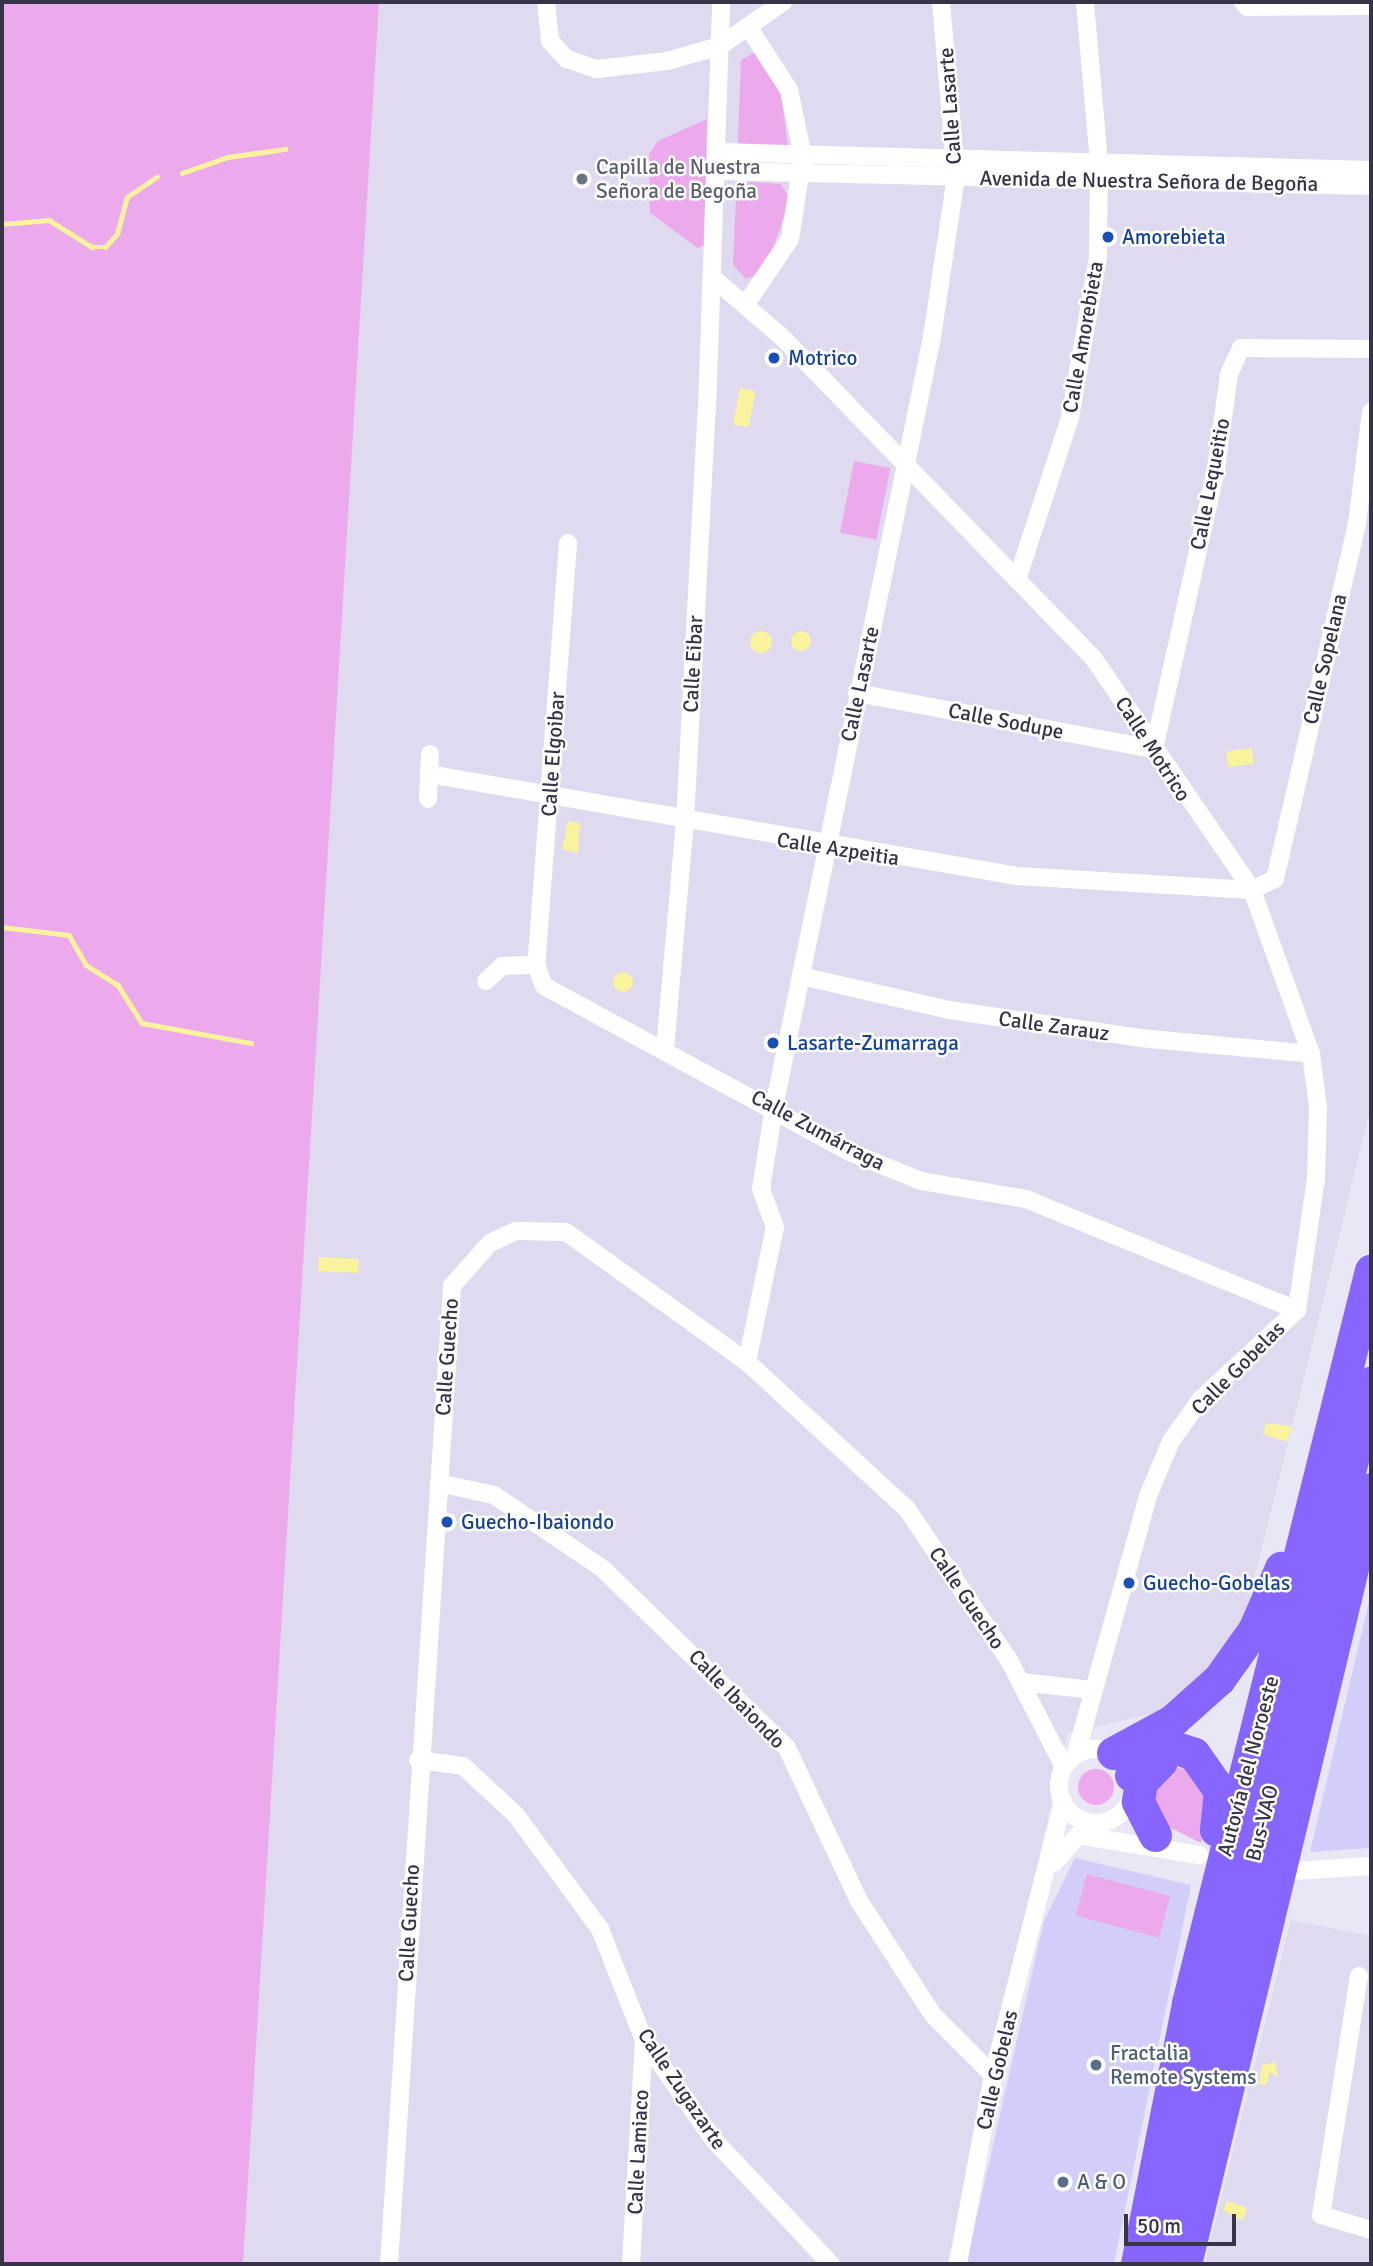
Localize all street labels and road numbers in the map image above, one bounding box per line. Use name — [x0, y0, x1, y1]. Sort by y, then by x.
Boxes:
street label: Calle Lasarte — [933, 47, 967, 165]
street label: Avenida de Nuestra Señora de Begoña — [979, 165, 1319, 197]
street label: Calle Amorebieta — [1057, 259, 1109, 415]
street label: Calle Lequeitio — [1185, 416, 1235, 552]
street label: Calle Sopelana — [1298, 591, 1352, 727]
street label: Calle Eibar — [678, 615, 708, 713]
street label: Calle Lasarte — [835, 624, 885, 744]
street label: Calle Elgoibar — [536, 691, 570, 817]
street label: Calle Motrico — [1110, 692, 1196, 806]
street label: Calle Sodupe — [946, 697, 1066, 745]
street label: Calle Azpeitia — [775, 827, 901, 871]
street label: Calle Zarauz — [997, 1006, 1111, 1046]
street label: Calle Zumárraga — [747, 1084, 889, 1176]
street label: Calle Guecho — [430, 1297, 464, 1417]
street label: Calle Gobelas — [1186, 1316, 1290, 1420]
street label: Calle Guecho — [924, 1542, 1010, 1654]
street label: Calle Ibaiondo — [683, 1644, 791, 1754]
street label: Autovía del Noroeste — [1212, 1673, 1284, 1859]
street label: Bus-VAO — [1240, 1782, 1284, 1864]
street label: Calle Guecho — [393, 1863, 425, 1983]
street label: Calle Gobelas — [971, 2008, 1023, 2132]
street label: Calle Zugazarte — [632, 2024, 732, 2154]
street label: Calle Lamiaco — [622, 2089, 654, 2215]

